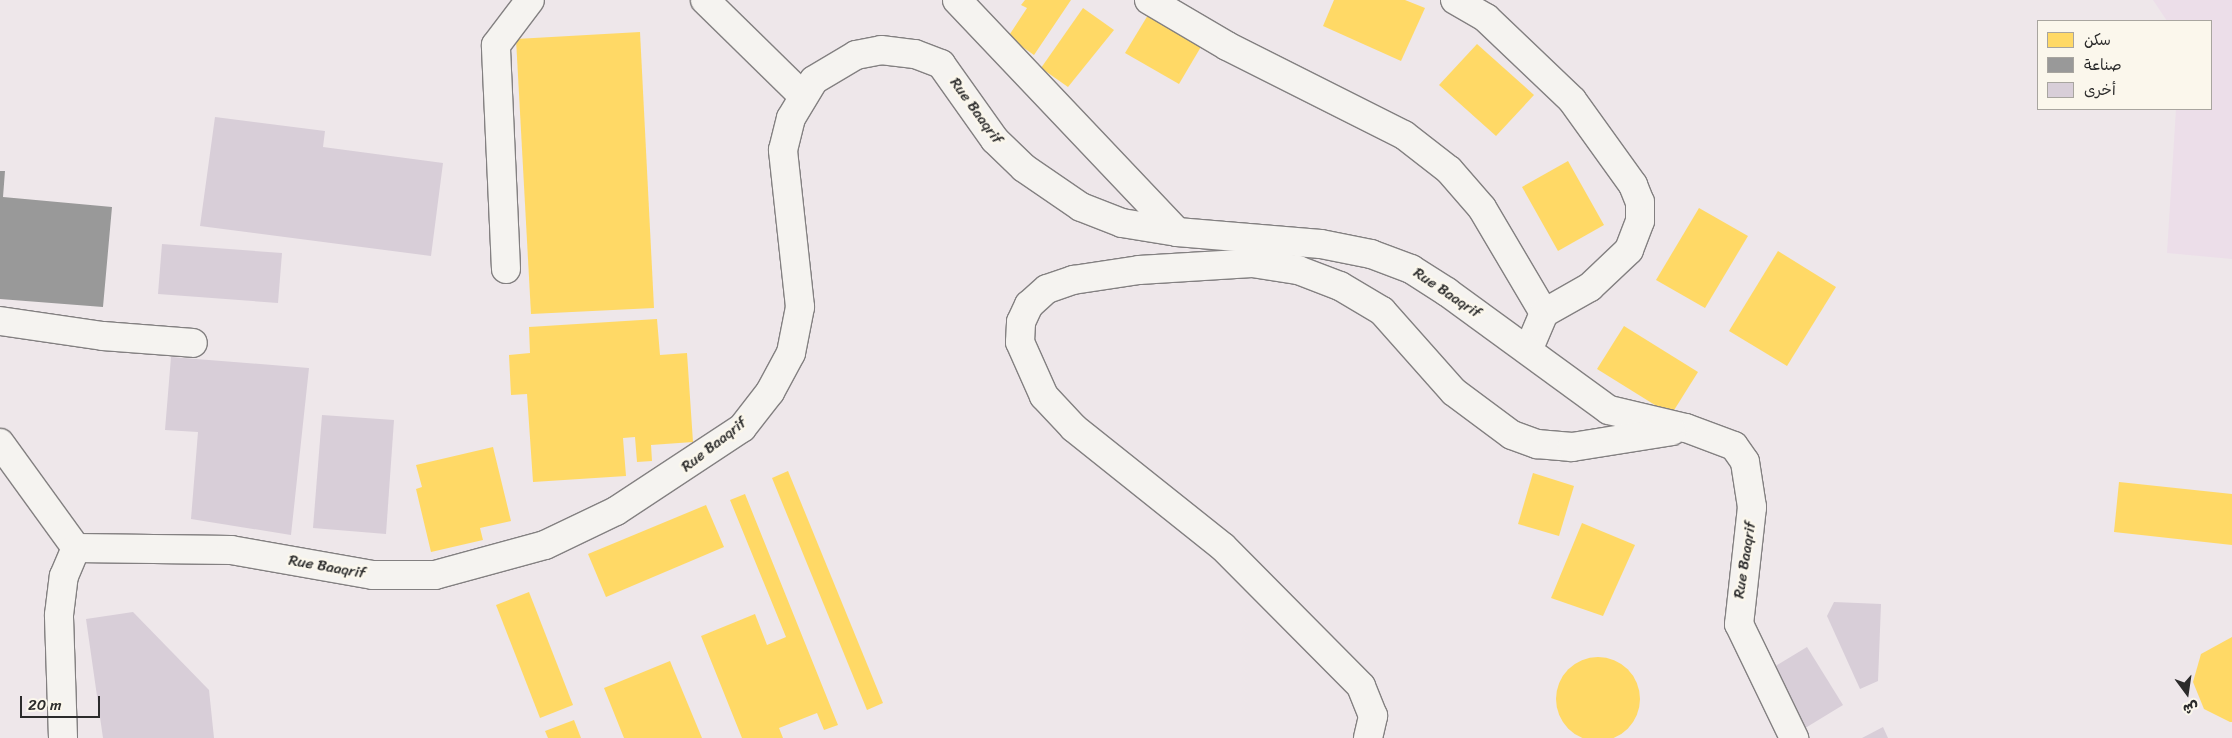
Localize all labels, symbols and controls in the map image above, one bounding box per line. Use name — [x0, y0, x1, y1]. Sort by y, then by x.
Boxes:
legend — [2037, 20, 2212, 110]
text: سكن — [2084, 27, 2111, 53]
text: صناعة — [2084, 52, 2122, 78]
street label: Rue Baaqrif — [946, 74, 1006, 148]
text: أخرى — [2084, 77, 2116, 103]
street label: Rue Baaqrif — [1410, 264, 1484, 322]
street label: Rue Baaqrif — [678, 414, 750, 476]
street label: Rue Baaqrif — [1730, 520, 1760, 600]
street label: Rue Baaqrif — [287, 551, 367, 583]
north arrow — [2162, 668, 2212, 718]
scale bar — [22, 686, 102, 718]
text: 20 m — [28, 692, 62, 718]
text: ش — [2180, 694, 2201, 722]

